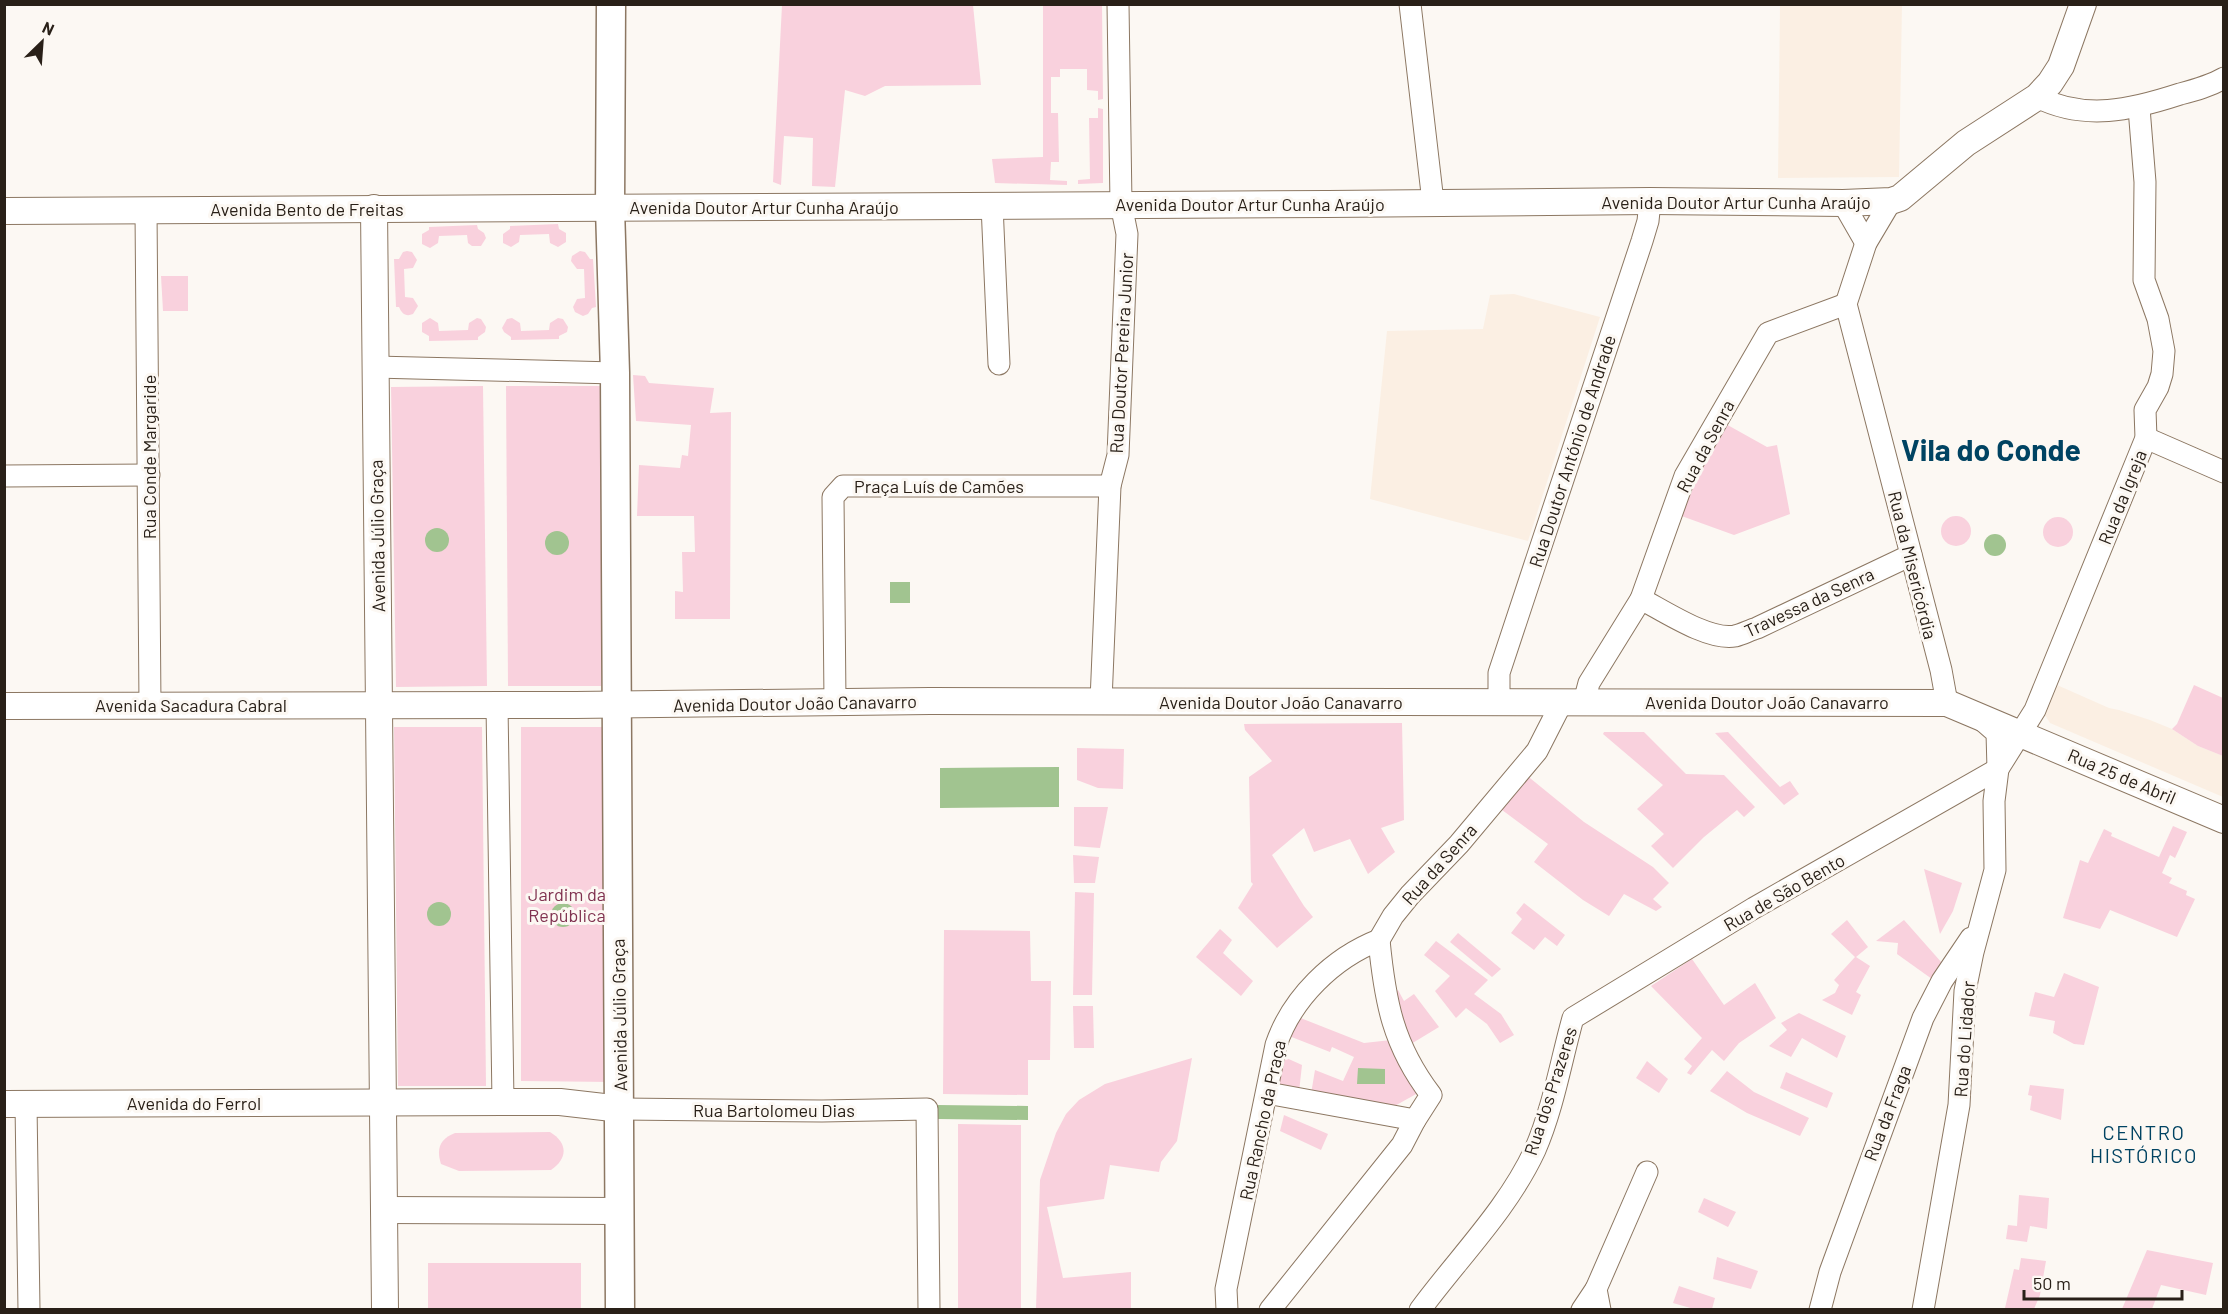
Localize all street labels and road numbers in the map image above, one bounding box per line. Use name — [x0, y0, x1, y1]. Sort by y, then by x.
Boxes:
street label: Avenida Doutor Artur Cunha Araújo — [1601, 191, 1871, 213]
street label: Avenida Doutor Artur Cunha Araújo — [1115, 193, 1385, 215]
street label: Avenida Doutor Artur Cunha Araújo — [629, 196, 899, 218]
street label: Avenida Bento de Freitas — [210, 198, 404, 220]
street label: Rua Doutor Pereira Junior — [1105, 252, 1137, 454]
street label: Rua Doutor António de Andrade — [1524, 332, 1620, 570]
street label: Rua Conde Margaride — [138, 375, 160, 539]
street label: Rua da Senra — [1671, 396, 1739, 496]
street label: Rua da Igreja — [2093, 446, 2151, 548]
street label: Avenida Júlio Graça — [365, 459, 389, 613]
street label: Praça Luís de Camões — [854, 475, 1024, 497]
street label: Rua da Misericórdia — [1884, 489, 1942, 641]
street label: Travessa da Senra — [1741, 562, 1877, 642]
street label: Avenida Doutor João Canavarro — [673, 690, 917, 716]
street label: Avenida Doutor João Canavarro — [1159, 691, 1403, 713]
street label: Avenida Doutor João Canavarro — [1645, 691, 1889, 713]
street label: Avenida Sacadura Cabral — [95, 694, 287, 716]
street label: Rua 25 de Abril — [2065, 743, 2179, 809]
street label: Rua da Senra — [1397, 819, 1481, 909]
street label: Rua de São Bento — [1720, 848, 1848, 936]
street label: Avenida Júlio Graça — [607, 938, 631, 1092]
street label: Rua do Lidador — [1949, 980, 1979, 1098]
street label: Rua dos Prazeres — [1519, 1024, 1581, 1158]
street label: Rua Rancho da Praça — [1234, 1038, 1290, 1202]
street label: Rua da Fraga — [1859, 1062, 1915, 1164]
street label: Avenida do Ferrol — [127, 1092, 261, 1114]
street label: Rua Bartolomeu Dias — [693, 1099, 855, 1121]

